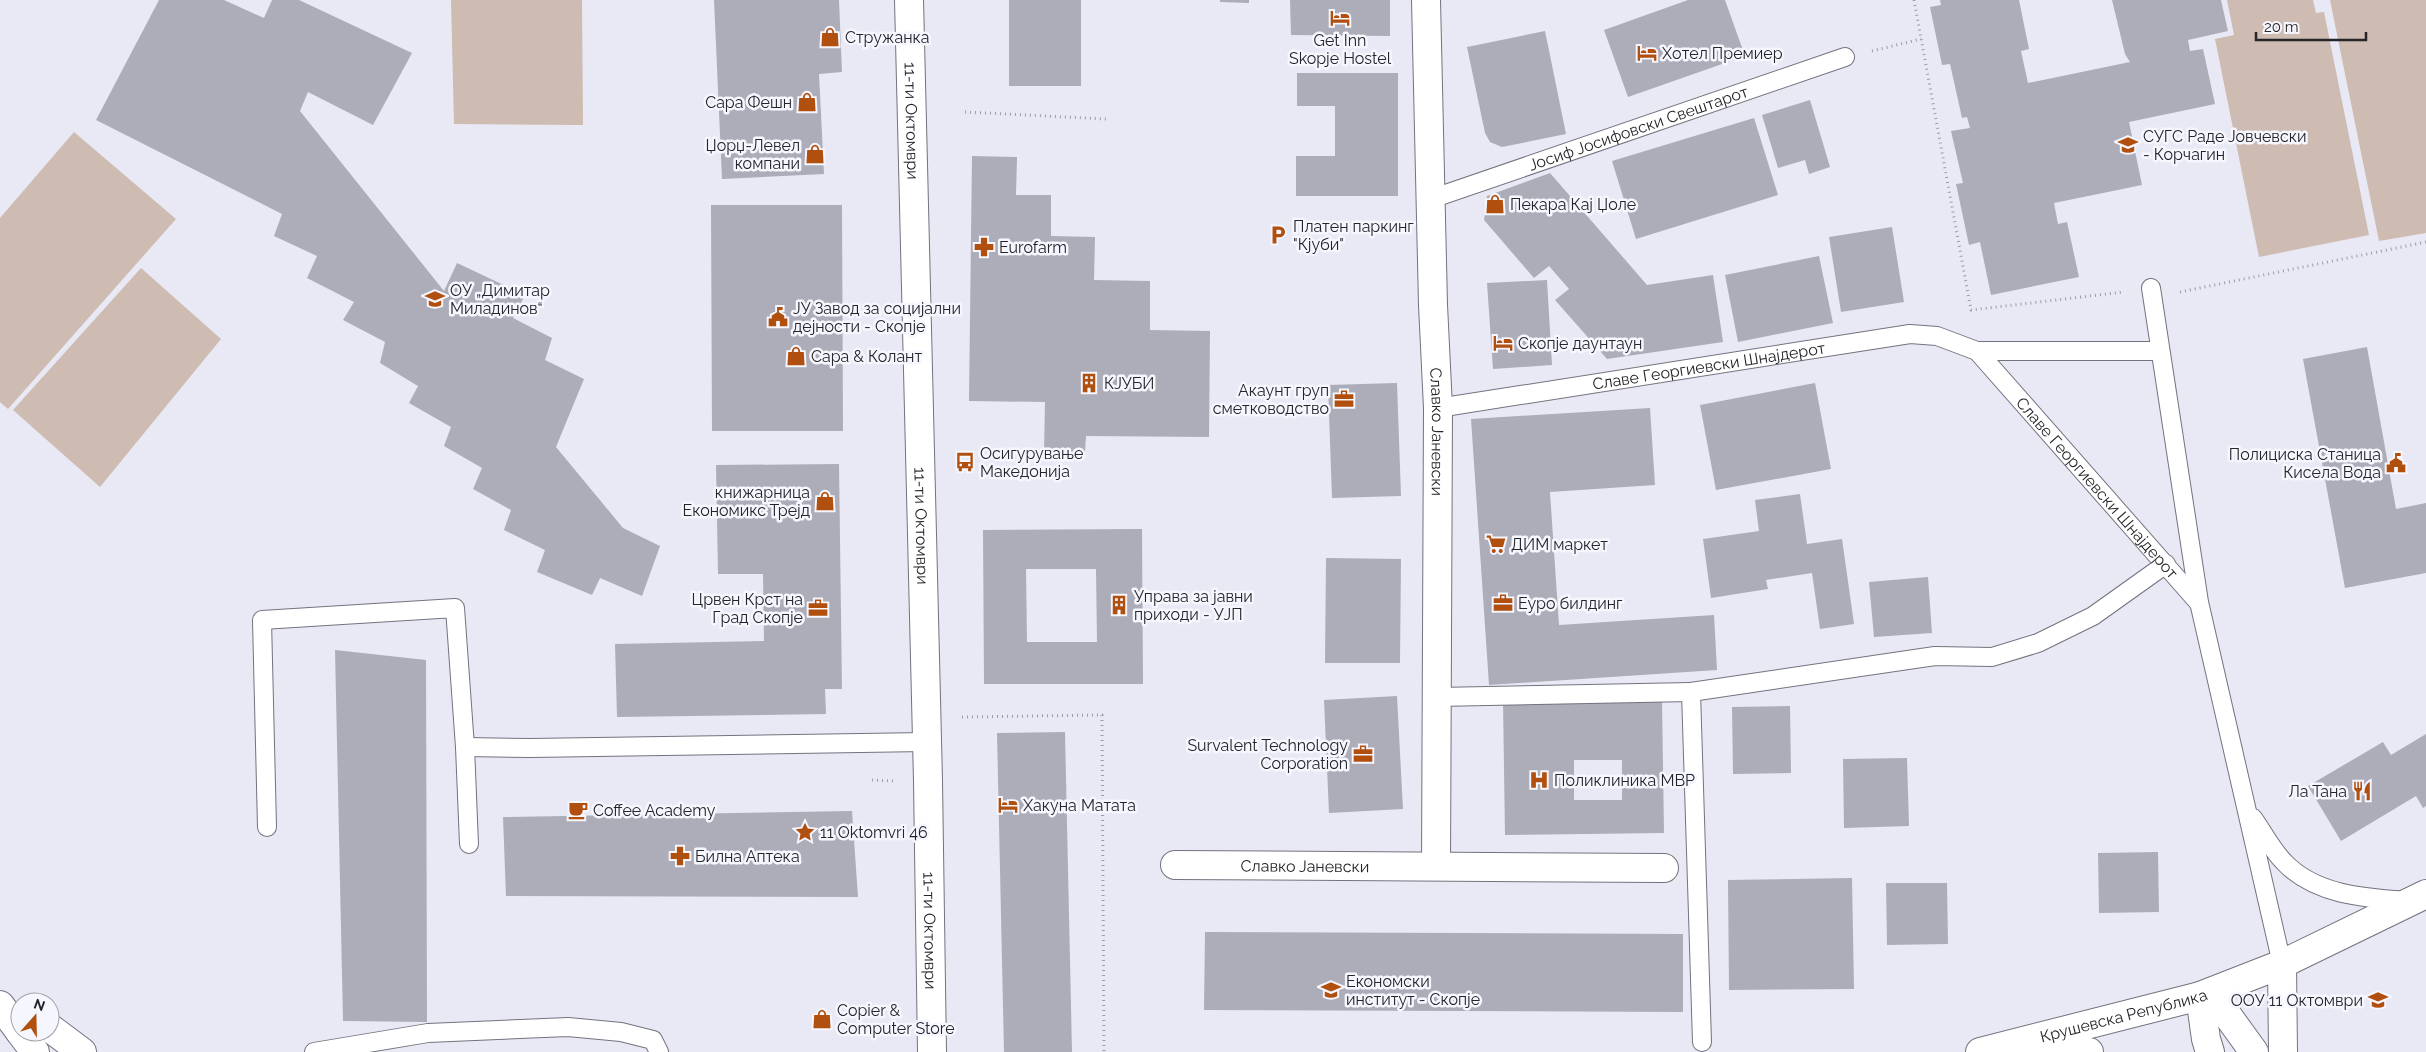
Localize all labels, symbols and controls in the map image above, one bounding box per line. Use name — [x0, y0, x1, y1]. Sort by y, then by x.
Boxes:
hotel icon: Get Inn Skopje Hostel — [1329, 7, 1351, 29]
scale bar — [2256, 10, 2366, 42]
text: 20 m — [2264, 18, 2299, 36]
shop icon: Стружанка — [819, 26, 841, 48]
place label: Стружанка — [845, 28, 930, 47]
place label: Get Inn Skopje Hostel — [1289, 31, 1392, 68]
hotel icon: Хотел Премиер — [1636, 42, 1658, 64]
place label: Хотел Премиер — [1662, 44, 1783, 63]
street label: 11-ти Октомври — [901, 62, 923, 180]
street label: Јосиф Јосифовски Свештарот — [1526, 81, 1751, 174]
shop icon: Сара Фешн — [796, 91, 818, 113]
place label: Сара Фешн — [705, 93, 792, 112]
place label: СУГС Раде Јовчевски - Корчагин — [2143, 127, 2307, 164]
school or university icon: СУГС Раде Јовчевски - Корчагин — [2117, 134, 2139, 156]
place label: Џорџ-Левел компани — [706, 136, 800, 173]
shop icon: Џорџ-Левел компани — [804, 143, 826, 165]
shop icon: Пекара Кај Џоле — [1484, 193, 1506, 215]
place label: Пекара Кај Џоле — [1510, 195, 1636, 214]
place label: Платен паркинг "Кјуби" — [1293, 217, 1414, 254]
parking icon: Платен паркинг "Кјуби" — [1267, 224, 1289, 246]
pharmacy icon: Eurofarm — [973, 236, 995, 258]
place label: Eurofarm — [999, 238, 1067, 257]
place label: ОУ „Димитар Миладинов“ — [450, 281, 550, 318]
school or university icon: ОУ „Димитар Миладинов“ — [424, 288, 446, 310]
place label: ЈУ Завод за социјални дејности - Скопје — [793, 299, 961, 336]
public building icon: ЈУ Завод за социјални дејности - Скопје — [767, 306, 789, 328]
hotel icon: Скопје даунтаун — [1492, 332, 1514, 354]
place label: Скопје даунтаун — [1518, 334, 1642, 353]
street label: Славе Георгиевски Шнајдерот — [1591, 338, 1827, 393]
shop icon: Сара & Колант — [785, 345, 807, 367]
place label: Сара & Колант — [811, 347, 922, 366]
street label: Славко Јаневски — [1427, 367, 1448, 496]
building icon: КЈУБИ — [1078, 372, 1100, 394]
place label: КЈУБИ — [1104, 374, 1154, 393]
place label: Акаунт груп сметководство — [1213, 381, 1329, 418]
office icon: Акаунт груп сметководство — [1333, 388, 1355, 410]
street label: Славе Георгиевски Шнајдерот — [2012, 393, 2182, 582]
place label: Осигурување Македонија — [980, 444, 1083, 481]
place label: Полициска Станица Кисела Вода — [2229, 445, 2381, 482]
bus stop icon: Осигурување Македонија — [954, 451, 976, 473]
public building icon: Полициска Станица Кисела Вода — [2385, 452, 2407, 474]
street label: 11-ти Октомври — [911, 467, 933, 585]
place label: книжарница Економикс Трејд — [683, 483, 810, 520]
shop icon: книжарница Економикс Трејд — [814, 490, 836, 512]
supermarket icon: ДИМ маркет — [1485, 533, 1507, 555]
place label: ДИМ маркет — [1511, 535, 1608, 554]
place label: Управа за јавни приходи - УЈП — [1134, 587, 1253, 624]
place label: Црвен Крст на Град Скопје — [691, 590, 803, 627]
office icon: Еуро билдинг — [1492, 592, 1514, 614]
building icon: Управа за јавни приходи - УЈП — [1108, 594, 1130, 616]
place label: Еуро билдинг — [1518, 594, 1623, 613]
office icon: Црвен Крст на Град Скопје — [807, 597, 829, 619]
place label: Survalent Technology Corporation — [1187, 736, 1348, 773]
office icon: Survalent Technology Corporation — [1352, 743, 1374, 765]
hospital icon: Поликлиника МВР — [1528, 769, 1550, 791]
place label: Поликлиника МВР — [1554, 771, 1695, 790]
restaurant icon: Ла Тана — [2351, 780, 2373, 802]
place label: Ла Тана — [2288, 782, 2347, 801]
hotel icon: Хакуна Матата — [997, 794, 1019, 816]
place label: Хакуна Матата — [1023, 796, 1136, 815]
cafe icon: Coffee Academy — [567, 799, 589, 821]
place label: Coffee Academy — [593, 801, 716, 820]
place icon: 11 Oktomvri 46 — [794, 821, 816, 843]
place label: 11 Oktomvri 46 — [820, 823, 928, 842]
pharmacy icon: Билна Аптека — [669, 845, 691, 867]
place label: Билна Аптека — [695, 847, 800, 866]
street label: Славко Јаневски — [1241, 856, 1369, 876]
street label: 11-ти Октомври — [920, 872, 941, 990]
place label: Економски институт - Скопје — [1346, 972, 1480, 1009]
school or university icon: Економски институт - Скопје — [1320, 979, 1342, 1001]
street label: Крушевска Република — [2038, 985, 2210, 1046]
school or university icon: ООУ 11 Октомври — [2367, 989, 2389, 1011]
place label: ООУ 11 Октомври — [2231, 991, 2363, 1010]
north arrow — [10, 992, 60, 1042]
text: N — [32, 995, 47, 1014]
place label: Copier & Computer Store — [837, 1001, 955, 1038]
shop icon: Copier & Computer Store — [811, 1008, 833, 1030]

